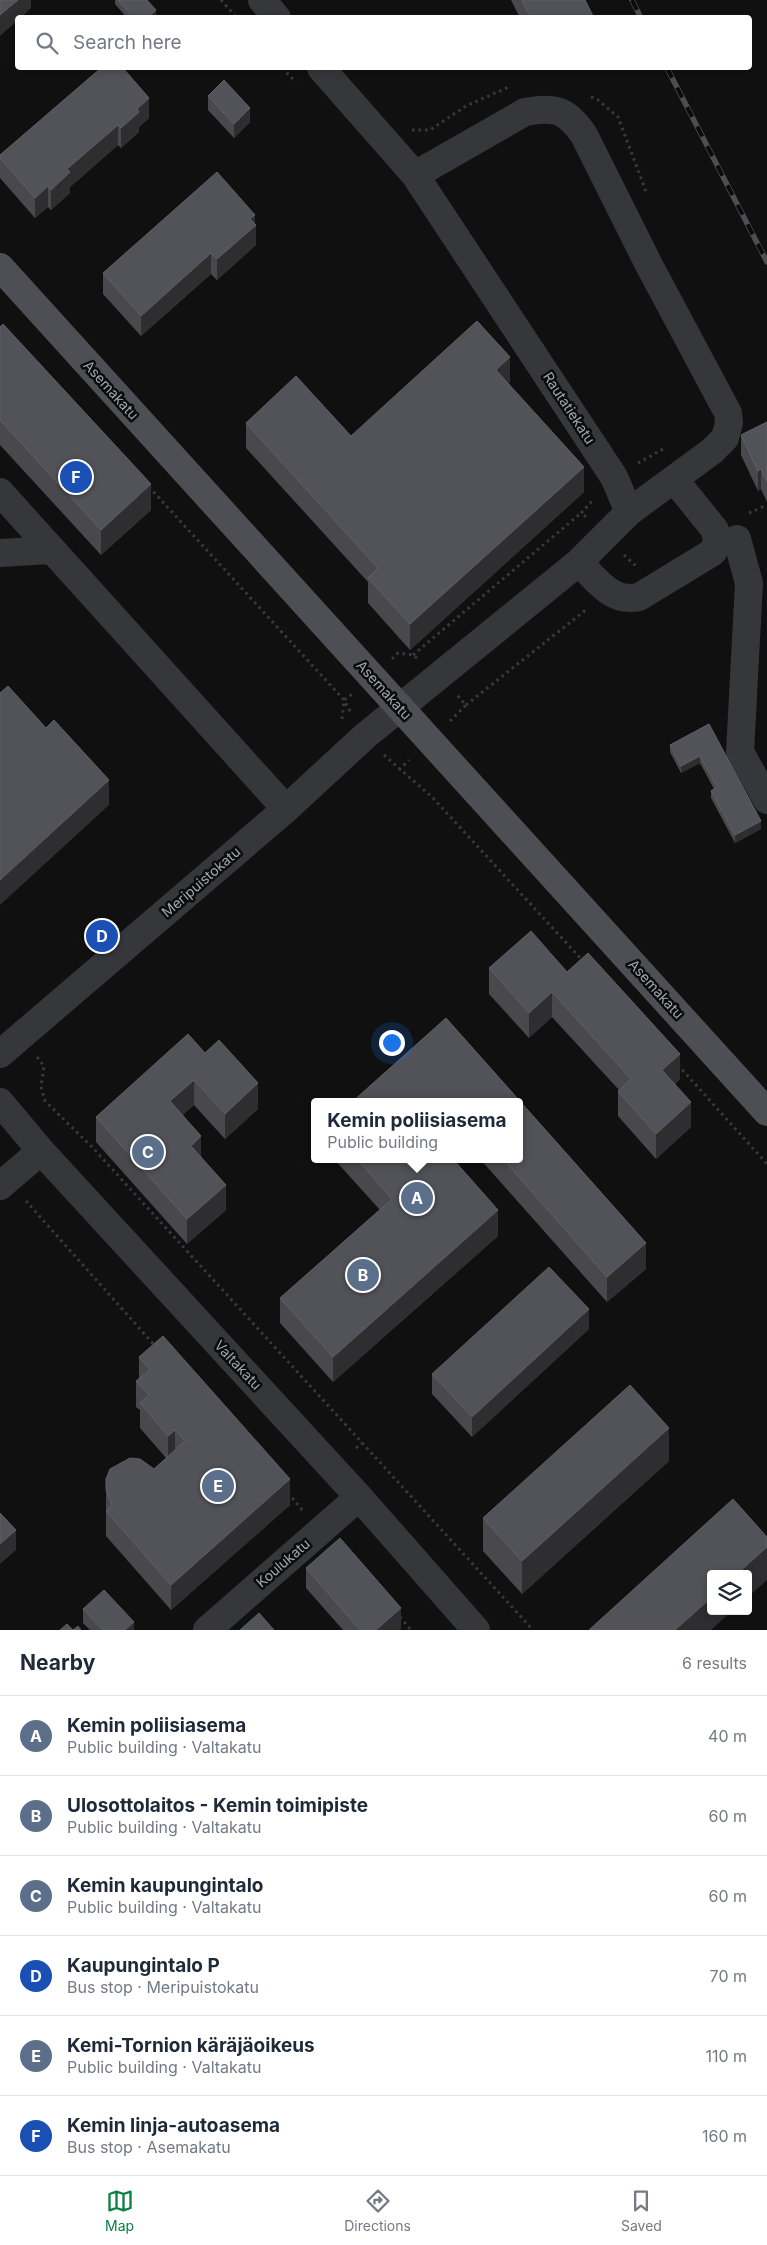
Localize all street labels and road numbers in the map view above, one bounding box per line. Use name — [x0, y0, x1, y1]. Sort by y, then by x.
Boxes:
street label: Asemakatu — [80, 357, 142, 423]
street label: Rautatiekatu — [540, 369, 599, 447]
street label: Asemakatu — [353, 657, 415, 723]
street label: Meripuistokatu — [158, 843, 243, 920]
street label: Asemakatu — [625, 956, 687, 1022]
street label: Valtakatu — [211, 1336, 265, 1393]
street label: Koulukatu — [252, 1535, 313, 1591]

